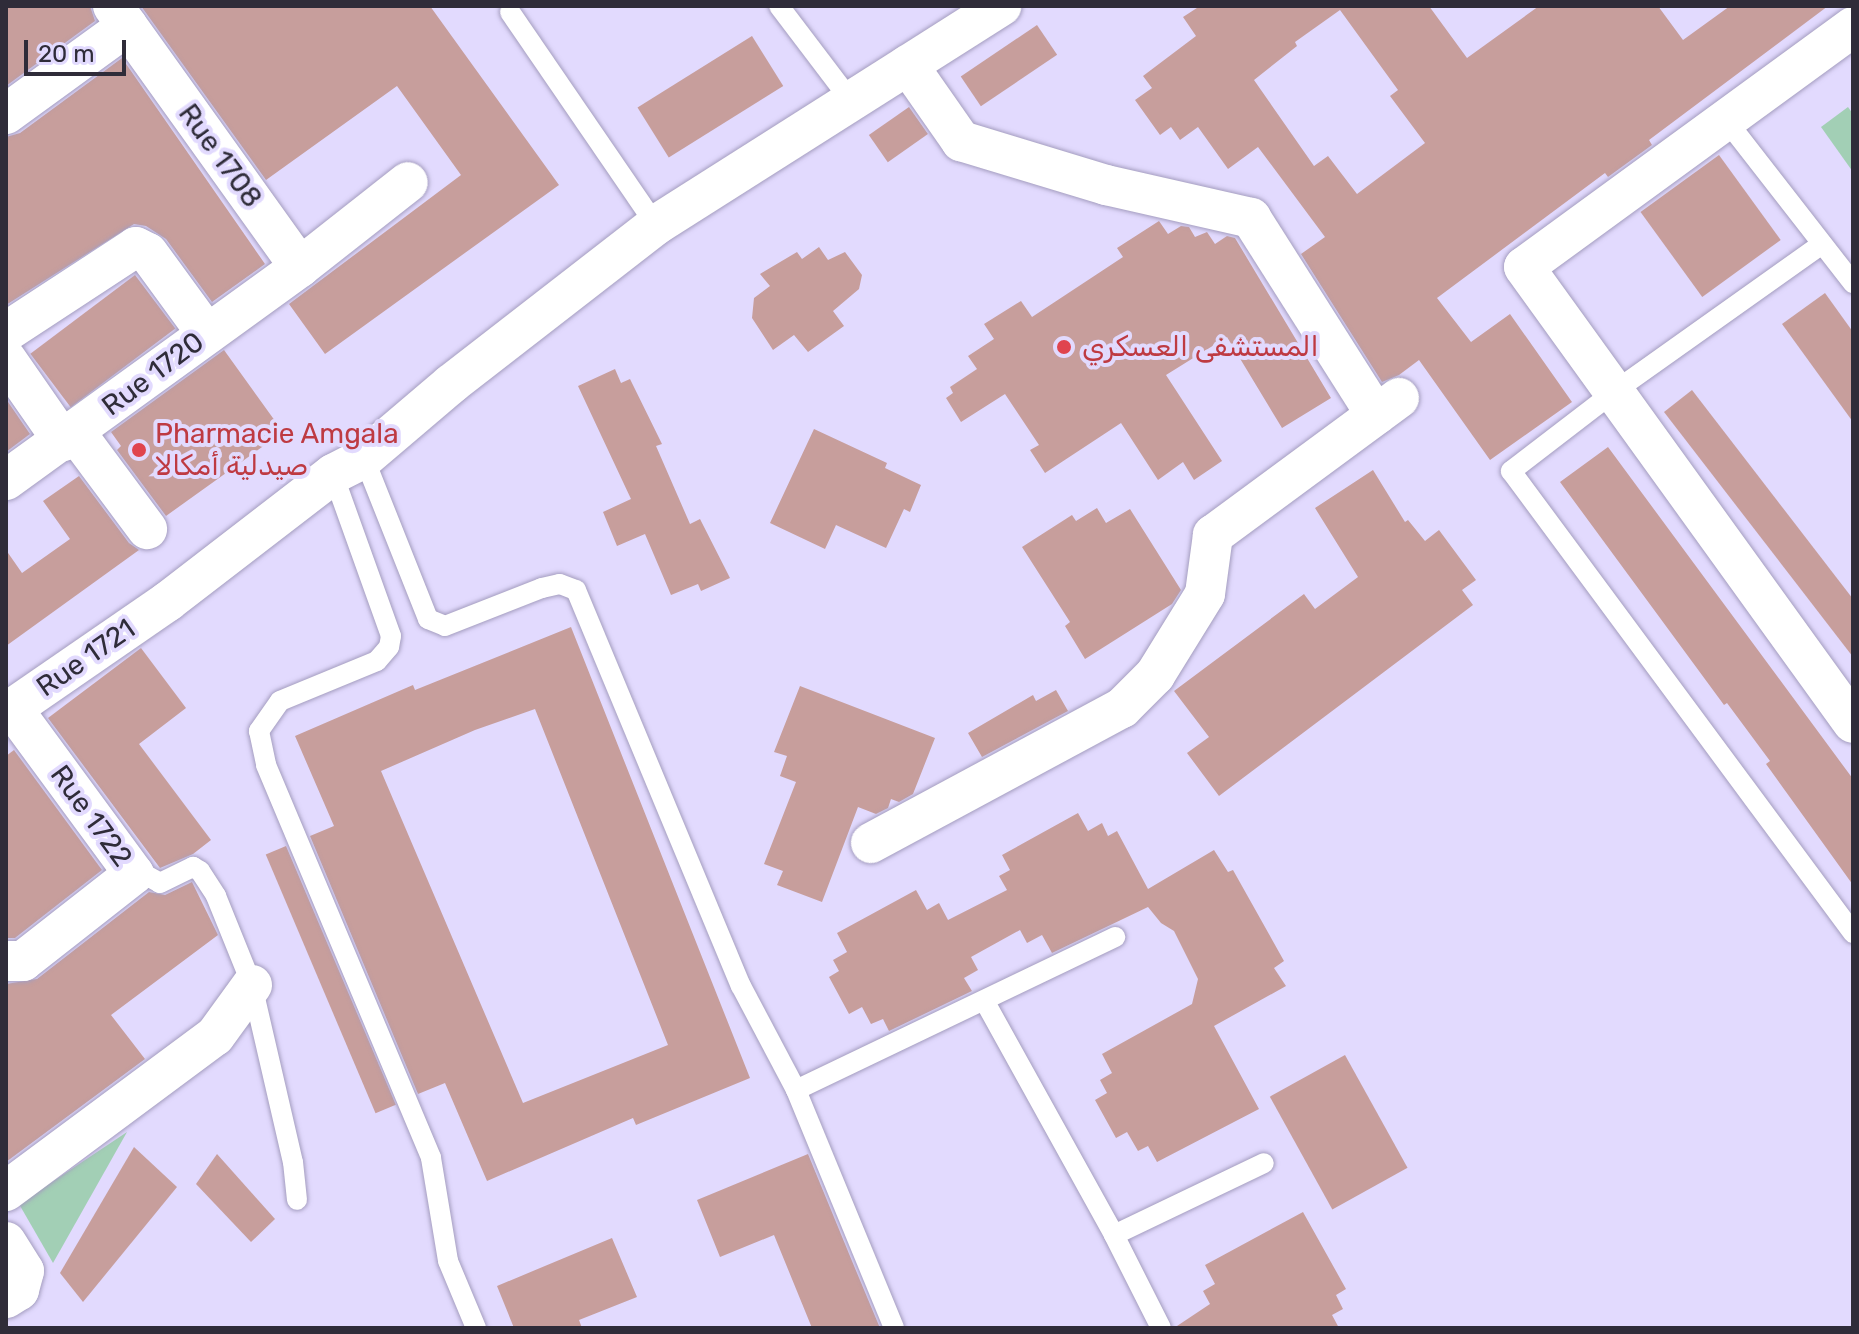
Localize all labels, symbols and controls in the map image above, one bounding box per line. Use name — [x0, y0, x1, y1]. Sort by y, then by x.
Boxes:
scale bar — [28, 24, 130, 74]
text: 20 m — [38, 40, 95, 68]
street label: Rue 1708 — [171, 98, 269, 214]
street label: Rue 1720 — [96, 325, 210, 423]
place label: المستشفى العسكري — [1082, 330, 1319, 364]
marker: المستشفى العسكري — [1053, 336, 1075, 358]
place label: Pharmacie Amgala صيدلية أمكالا — [155, 417, 399, 483]
marker: Pharmacie Amgala صيدلية أمكالا — [130, 441, 148, 459]
street label: Rue 1721 — [30, 612, 142, 704]
street label: Rue 1722 — [43, 759, 139, 873]

